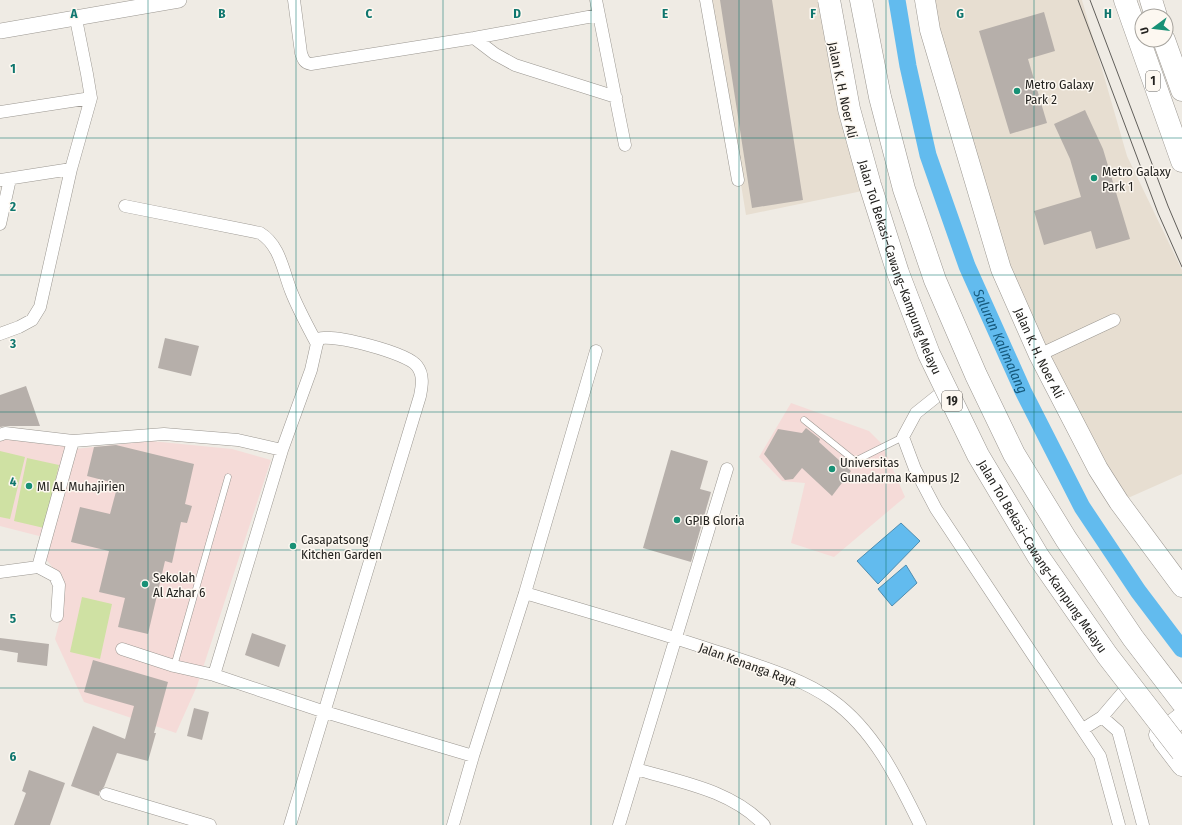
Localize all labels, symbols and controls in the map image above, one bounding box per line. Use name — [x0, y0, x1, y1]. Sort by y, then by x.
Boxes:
text: A — [69, 6, 78, 21]
text: B — [218, 6, 226, 21]
text: C — [366, 6, 373, 21]
text: D — [513, 6, 521, 21]
text: E — [662, 6, 668, 21]
text: F — [810, 6, 816, 21]
text: G — [956, 6, 964, 21]
text: H — [1104, 6, 1112, 21]
north arrow — [1134, 8, 1174, 48]
text: U — [1138, 26, 1152, 35]
street label: Jalan K. H. Noer Ali — [825, 41, 860, 140]
text: 1 — [10, 61, 16, 76]
road number: 1 — [1146, 71, 1160, 91]
place label: Metro Galaxy Park 2 — [1025, 77, 1094, 107]
marker: Metro Galaxy Park 2 — [1012, 86, 1022, 96]
street label: Jalan Tol Bekasi–Cawang–Kampung Melayu — [855, 158, 945, 377]
place label: Metro Galaxy Park 1 — [1102, 164, 1171, 194]
marker: Metro Galaxy Park 1 — [1089, 173, 1099, 183]
text: 2 — [9, 199, 16, 214]
water label: Saluran Kalimalang — [969, 285, 1031, 396]
street label: Jalan K. H. Noer Ali — [1011, 306, 1067, 401]
text: 3 — [9, 336, 16, 351]
road number: 19 — [942, 391, 962, 411]
place label: Universitas Gunadarma Kampus J2 — [840, 455, 960, 485]
street label: Jalan Tol Bekasi–Cawang–Kampung Melayu — [975, 457, 1110, 655]
marker: Universitas Gunadarma Kampus J2 — [827, 464, 837, 474]
text: 4 — [10, 474, 17, 489]
place label: MI AL Muhajirien — [37, 479, 125, 494]
marker: MI AL Muhajirien — [24, 481, 34, 491]
place label: GPIB Gloria — [685, 513, 745, 528]
marker: GPIB Gloria — [672, 515, 682, 525]
place label: Casapatsong Kitchen Garden — [301, 532, 382, 562]
marker: Casapatsong Kitchen Garden — [288, 541, 298, 551]
place label: Sekolah Al Azhar 6 — [153, 570, 206, 600]
marker: Sekolah Al Azhar 6 — [140, 579, 150, 589]
text: 5 — [10, 611, 16, 626]
street label: Jalan Kenanga Raya — [697, 640, 799, 689]
text: 6 — [10, 749, 17, 764]

